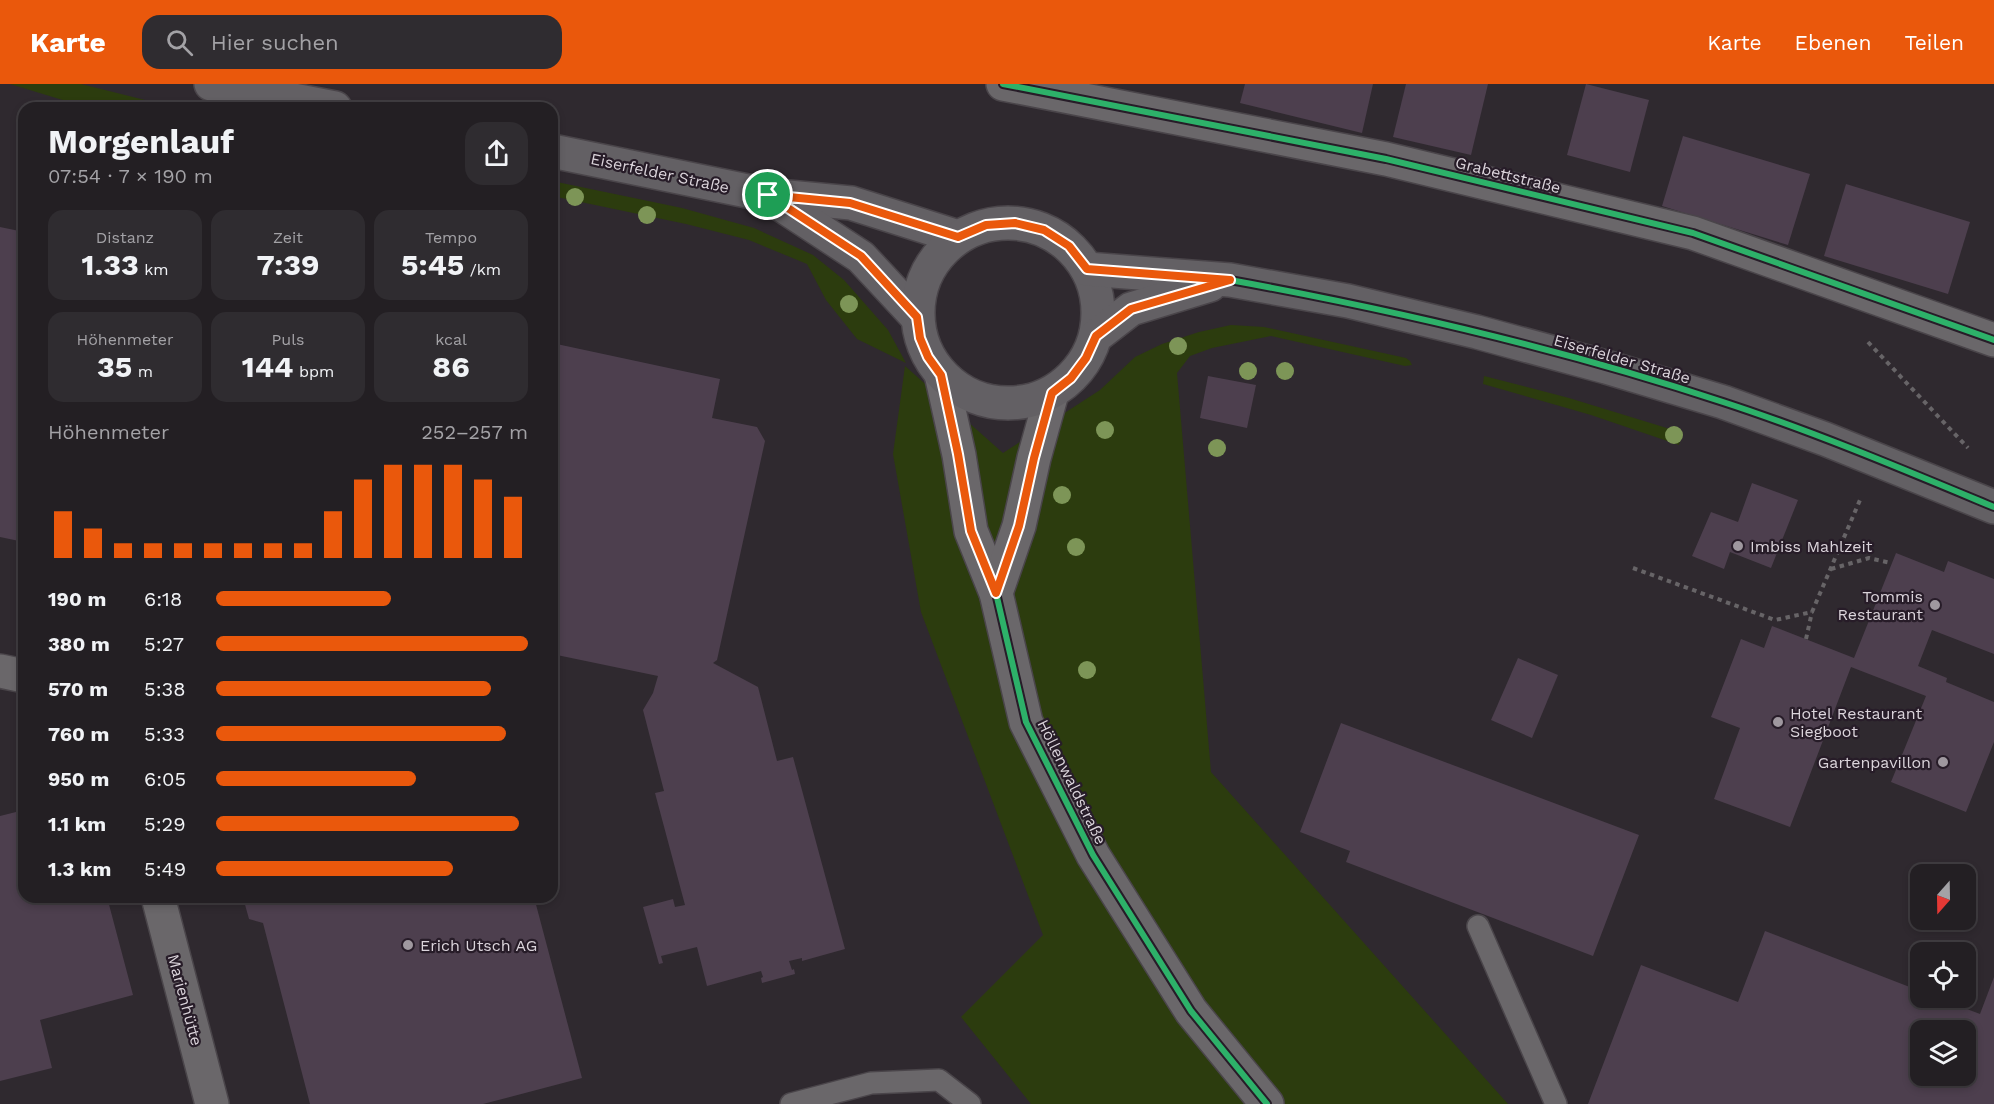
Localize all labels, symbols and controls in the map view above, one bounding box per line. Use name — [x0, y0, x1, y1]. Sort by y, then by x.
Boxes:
search box — [142, 15, 562, 69]
text: Karte — [30, 26, 106, 59]
icon: search — [163, 26, 196, 59]
text: Hier suchen — [211, 30, 339, 55]
text: Karte — [1707, 30, 1762, 55]
text: Ebenen — [1795, 30, 1871, 55]
text: Teilen — [1904, 30, 1964, 55]
text: Morgenlauf — [48, 122, 234, 161]
button: share — [465, 122, 528, 185]
street label: Eiserfelder Straße — [589, 149, 731, 197]
street label: Grabettstraße — [1453, 153, 1563, 197]
text: 07:54 · 7 × 190 m — [48, 164, 213, 188]
pin — [742, 169, 793, 220]
icon: arrive — [751, 178, 784, 211]
text: Distanz — [96, 228, 154, 247]
text: Zeit — [273, 228, 303, 247]
text: Tempo — [425, 228, 477, 247]
text: 1.33 — [82, 247, 139, 282]
text: 7:39 — [256, 247, 320, 282]
text: 5:45 — [401, 247, 464, 282]
text: km — [139, 260, 169, 279]
text: /km — [464, 260, 501, 279]
text: Höhenmeter — [77, 330, 173, 349]
text: Puls — [272, 330, 304, 349]
text: kcal — [435, 330, 467, 349]
street label: Eiserfelder Straße — [1552, 330, 1692, 388]
text: 35 — [97, 349, 132, 384]
text: 144 — [242, 349, 293, 384]
text: 86 — [432, 349, 470, 384]
text: m — [132, 362, 153, 381]
text: bpm — [293, 362, 334, 381]
text: Höhenmeter — [48, 420, 169, 444]
text: 252–257 m — [421, 420, 528, 444]
place label: Imbiss Mahlzeit — [1750, 537, 1873, 556]
marker: Imbiss Mahlzeit — [1731, 539, 1745, 553]
text: 190 m — [48, 587, 106, 611]
text: 6:18 — [144, 587, 182, 611]
place label: Tommis Restaurant — [1837, 587, 1923, 624]
marker: Tommis Restaurant — [1928, 598, 1942, 612]
text: 380 m — [48, 632, 110, 656]
text: 5:27 — [144, 632, 184, 656]
text: 570 m — [48, 677, 108, 701]
text: 5:38 — [144, 677, 186, 701]
place label: Hotel Restaurant Siegboot — [1790, 704, 1923, 741]
marker: Hotel Restaurant Siegboot — [1771, 715, 1785, 729]
street label: Höllenwaldstraße — [1033, 716, 1111, 848]
text: 760 m — [48, 722, 109, 746]
text: 5:33 — [144, 722, 185, 746]
place label: Gartenpavillon — [1818, 753, 1931, 772]
marker: Gartenpavillon — [1936, 755, 1950, 769]
text: 950 m — [48, 767, 109, 791]
text: 6:05 — [144, 767, 186, 791]
text: 1.1 km — [48, 812, 106, 836]
text: 5:29 — [144, 812, 186, 836]
text: 1.3 km — [48, 857, 111, 881]
text: 5:49 — [144, 857, 186, 881]
north arrow — [1910, 864, 1976, 930]
map controls — [1910, 864, 1976, 1086]
place label: Erich Utsch AG — [420, 936, 537, 955]
marker: Erich Utsch AG — [401, 938, 415, 952]
button: locate — [1910, 942, 1976, 1008]
street label: Marienhütte — [164, 952, 206, 1048]
button: layers — [1910, 1020, 1976, 1086]

